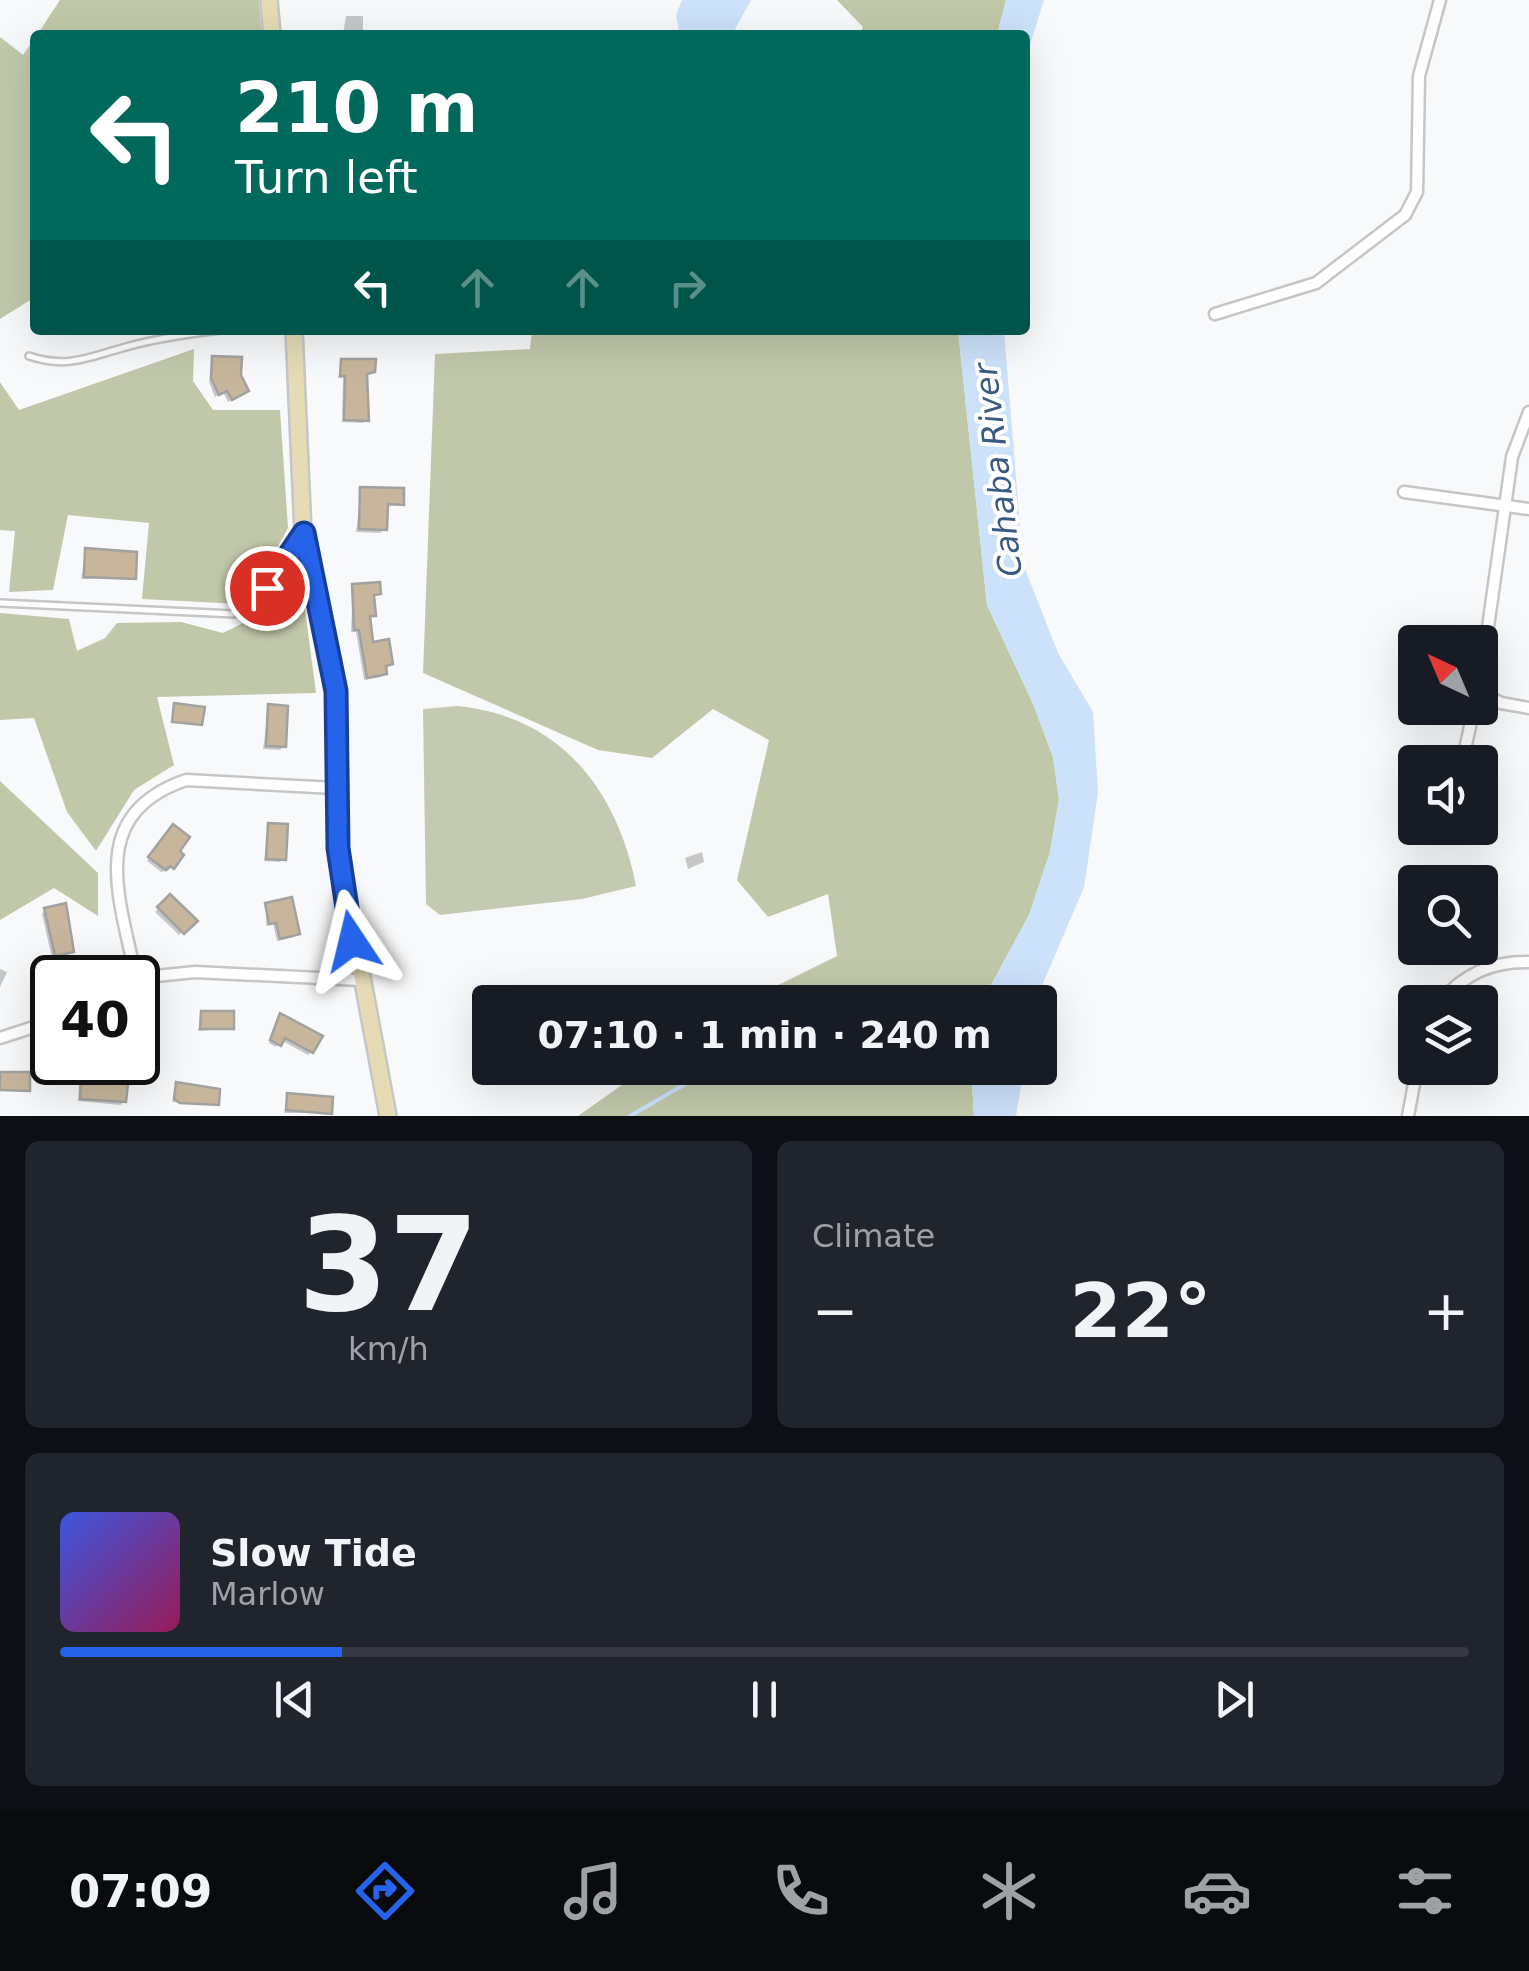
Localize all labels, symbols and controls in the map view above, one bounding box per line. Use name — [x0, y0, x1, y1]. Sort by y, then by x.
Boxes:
text: 210 m — [235, 67, 478, 149]
icon: left — [70, 70, 200, 200]
text: Turn left — [235, 151, 418, 204]
icon: left — [345, 260, 400, 315]
icon: ahead — [450, 260, 505, 315]
icon: ahead — [555, 260, 610, 315]
icon: right — [660, 260, 715, 315]
water label: Cahaba River — [966, 359, 1030, 579]
pin — [225, 546, 310, 631]
icon: arrive — [240, 561, 295, 616]
north arrow — [1398, 625, 1498, 725]
map controls — [1398, 625, 1498, 1085]
button: sound — [1398, 745, 1498, 845]
button: search — [1398, 865, 1498, 965]
position arrow — [300, 889, 404, 993]
speed limit sign: 40 — [30, 955, 160, 1085]
button: layers — [1398, 985, 1498, 1085]
text: 07:10 · 1 min · 240 m — [537, 1013, 992, 1057]
text: 37 — [298, 1189, 479, 1341]
text: Climate — [812, 1217, 935, 1255]
text: 22° — [1070, 1267, 1211, 1355]
text: − — [812, 1279, 858, 1343]
text: + — [1423, 1279, 1469, 1343]
text: km/h — [348, 1330, 429, 1368]
text: Slow Tide — [210, 1531, 417, 1575]
text: Marlow — [210, 1575, 325, 1613]
icon: previous — [267, 1672, 322, 1727]
icon: pause — [737, 1672, 792, 1727]
icon: next — [1207, 1672, 1262, 1727]
icon: directions — [350, 1856, 420, 1926]
icon: music — [558, 1856, 628, 1926]
icon: phone — [766, 1856, 836, 1926]
icon: climate — [974, 1856, 1044, 1926]
icon: car — [1182, 1856, 1252, 1926]
icon: filters — [1390, 1856, 1460, 1926]
text: 07:09 — [69, 1865, 212, 1918]

